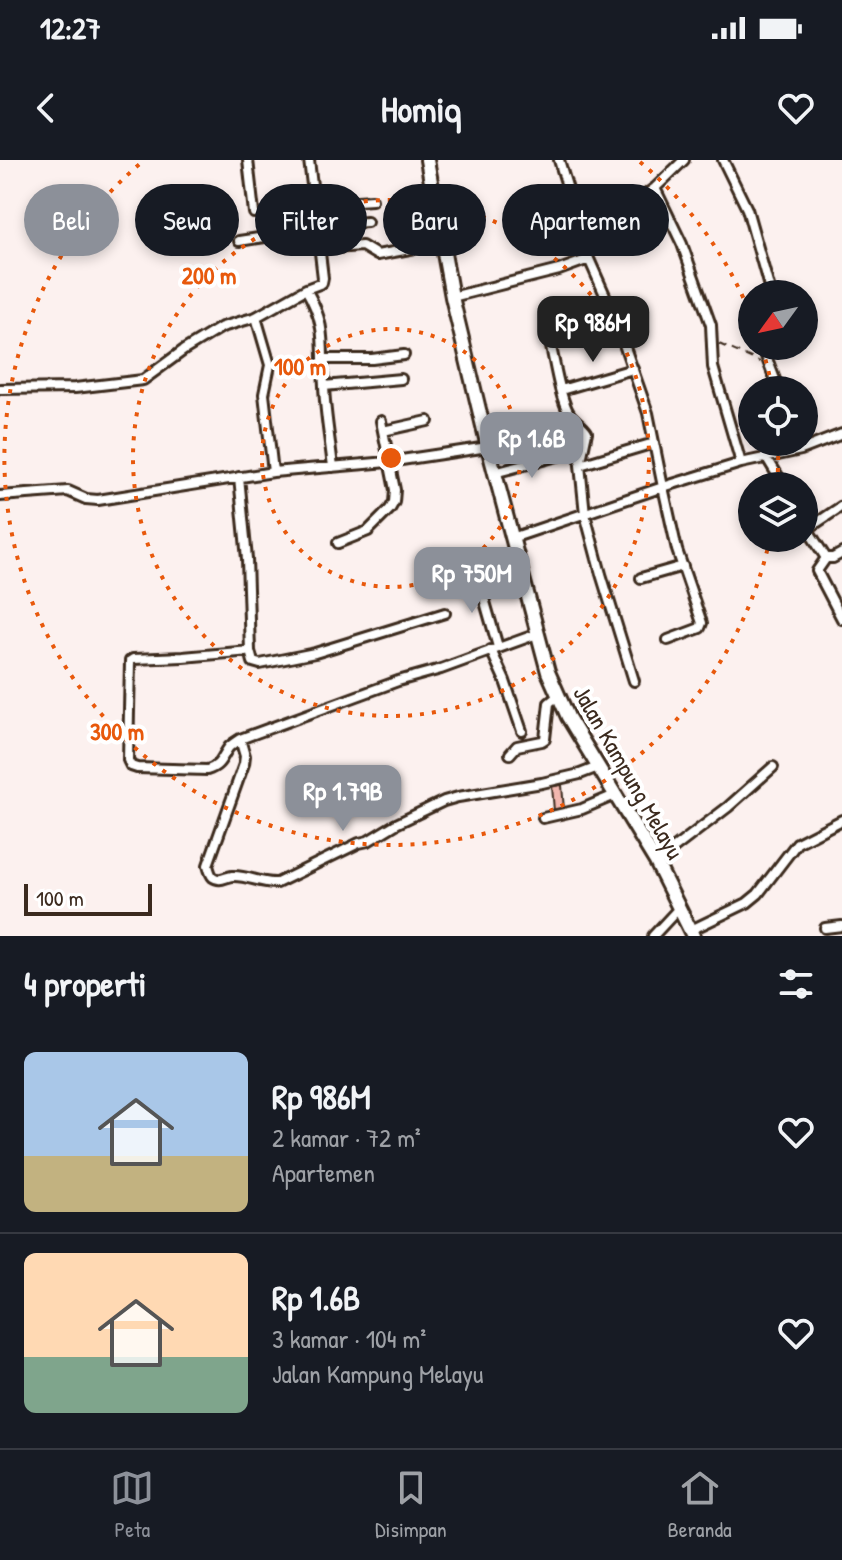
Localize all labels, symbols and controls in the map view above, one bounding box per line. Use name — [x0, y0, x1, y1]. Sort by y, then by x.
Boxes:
text: 12:27 — [40, 8, 101, 48]
text: Homiq — [381, 84, 461, 133]
icon: back — [24, 86, 68, 130]
icon: heart — [774, 86, 818, 130]
chip: Beli — [24, 184, 119, 256]
chip: Sewa — [135, 184, 239, 256]
chip: Filter — [255, 184, 367, 256]
chip: Baru — [383, 184, 486, 256]
chip: Apartemen — [502, 184, 669, 256]
text: 200 m — [182, 259, 236, 291]
north arrow — [738, 280, 818, 360]
map controls — [738, 280, 818, 552]
pin: Rp 986M — [519, 296, 667, 364]
text: Rp 986M — [555, 304, 631, 339]
text: 100 m — [274, 350, 326, 382]
button: locate — [738, 376, 818, 456]
pin: Rp 1.6B — [458, 412, 606, 480]
text: Rp 1.6B — [498, 420, 566, 455]
centre of rings — [377, 444, 405, 472]
button: layers — [738, 472, 818, 552]
pin: Rp 750M — [398, 547, 546, 615]
text: Rp 750M — [432, 555, 512, 590]
street label: Jalan Kampung Melayu — [566, 680, 692, 865]
text: 300 m — [90, 715, 144, 747]
pin: Rp 1.79B — [260, 765, 426, 833]
text: Rp 1.79B — [303, 773, 383, 808]
scale bar — [24, 880, 152, 916]
text: 100 m — [36, 883, 84, 913]
text: 4 properti — [24, 961, 146, 1007]
icon: filters — [774, 962, 818, 1006]
text: Rp 986M — [272, 1074, 371, 1120]
icon: home — [88, 1084, 184, 1180]
icon: heart — [774, 1110, 818, 1154]
text: 2 kamar · 72 m² — [272, 1120, 421, 1155]
text: Apartemen — [272, 1155, 375, 1190]
text: Rp 1.6B — [272, 1275, 360, 1321]
icon: home — [88, 1285, 184, 1381]
icon: heart — [774, 1311, 818, 1355]
text: 3 kamar · 104 m² — [272, 1321, 426, 1356]
text: Jalan Kampung Melayu — [272, 1356, 483, 1391]
tab: Peta — [110, 1466, 154, 1544]
tab: Disimpan — [375, 1466, 447, 1544]
tab: Beranda — [667, 1466, 732, 1544]

